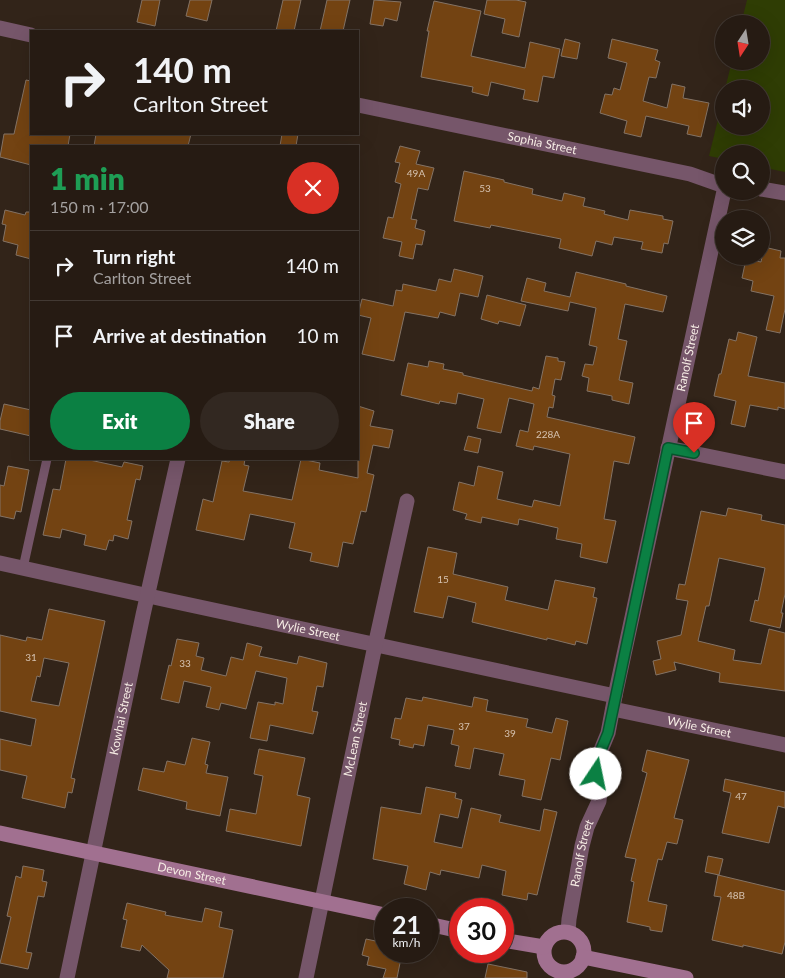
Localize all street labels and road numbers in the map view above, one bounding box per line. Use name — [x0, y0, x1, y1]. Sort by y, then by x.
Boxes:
street label: Sophia Street — [506, 128, 579, 157]
street label: Ranolf Street — [673, 322, 702, 393]
street label: Wylie Street — [274, 616, 342, 644]
street label: Kowhai Street — [106, 680, 136, 756]
street label: McLean Street — [340, 700, 370, 778]
street label: Wylie Street — [666, 713, 733, 741]
street label: Ranolf Street — [567, 816, 597, 888]
street label: Devon Street — [156, 859, 228, 888]

